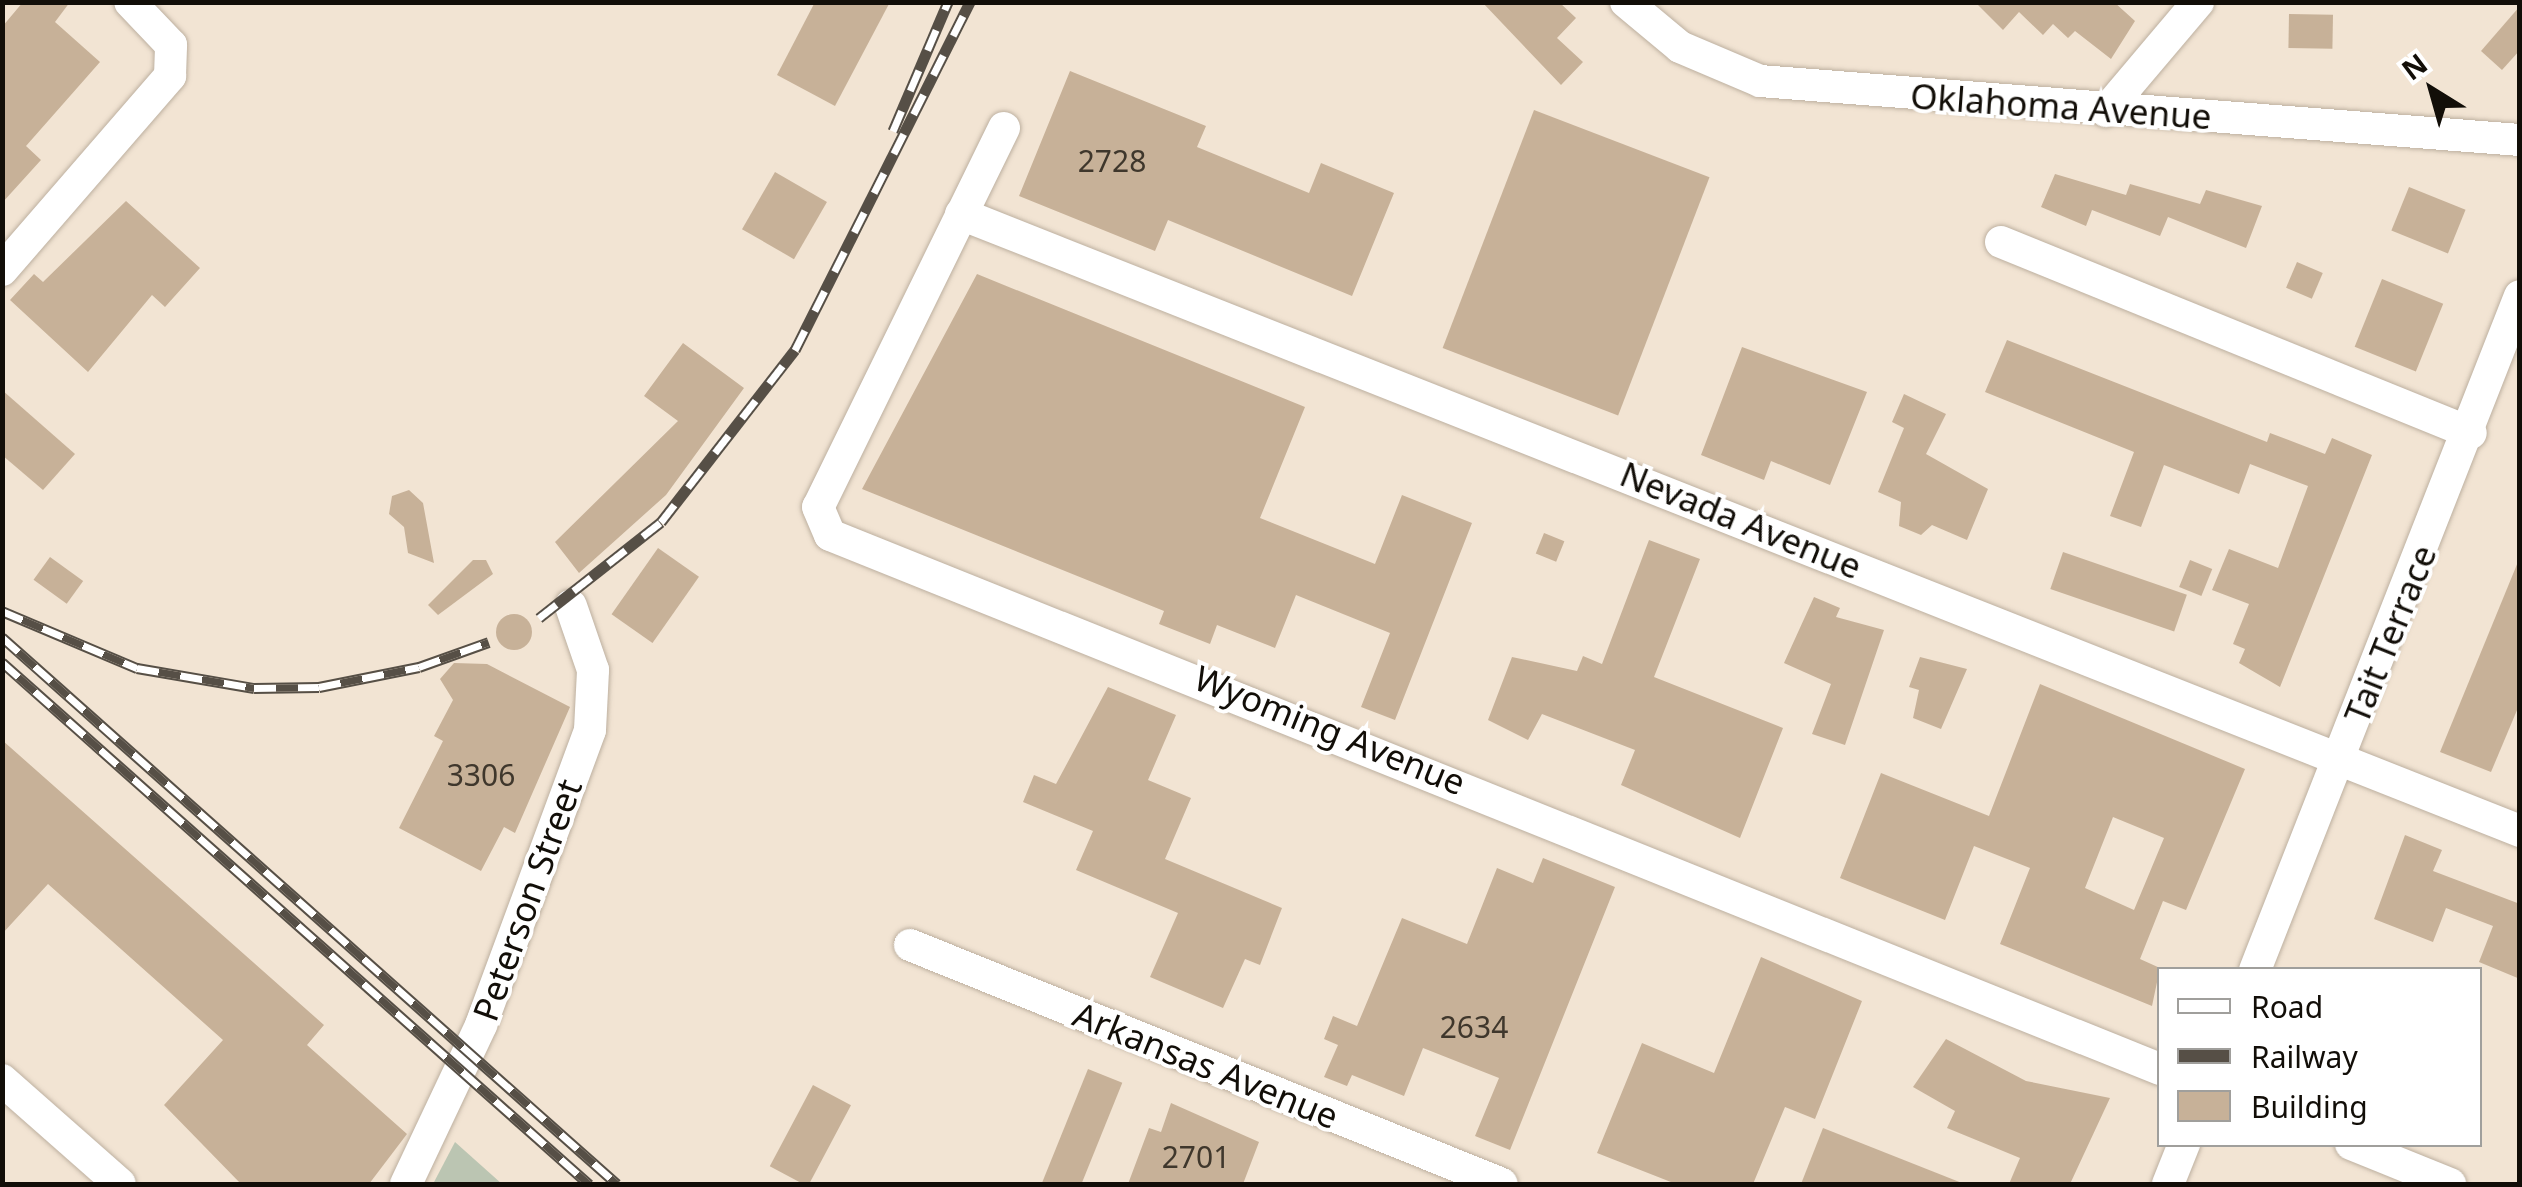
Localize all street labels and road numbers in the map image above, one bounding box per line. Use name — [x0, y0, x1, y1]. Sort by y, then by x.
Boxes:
street label: Oklahoma Avenue — [1909, 75, 2213, 137]
street label: Nevada Avenue — [1614, 453, 1868, 587]
street label: Tait Terrace — [2335, 539, 2445, 729]
street label: Wyoming Avenue — [1188, 656, 1472, 804]
street label: Peterson Street — [464, 773, 590, 1027]
street label: Arkansas Avenue — [1067, 993, 1345, 1137]

